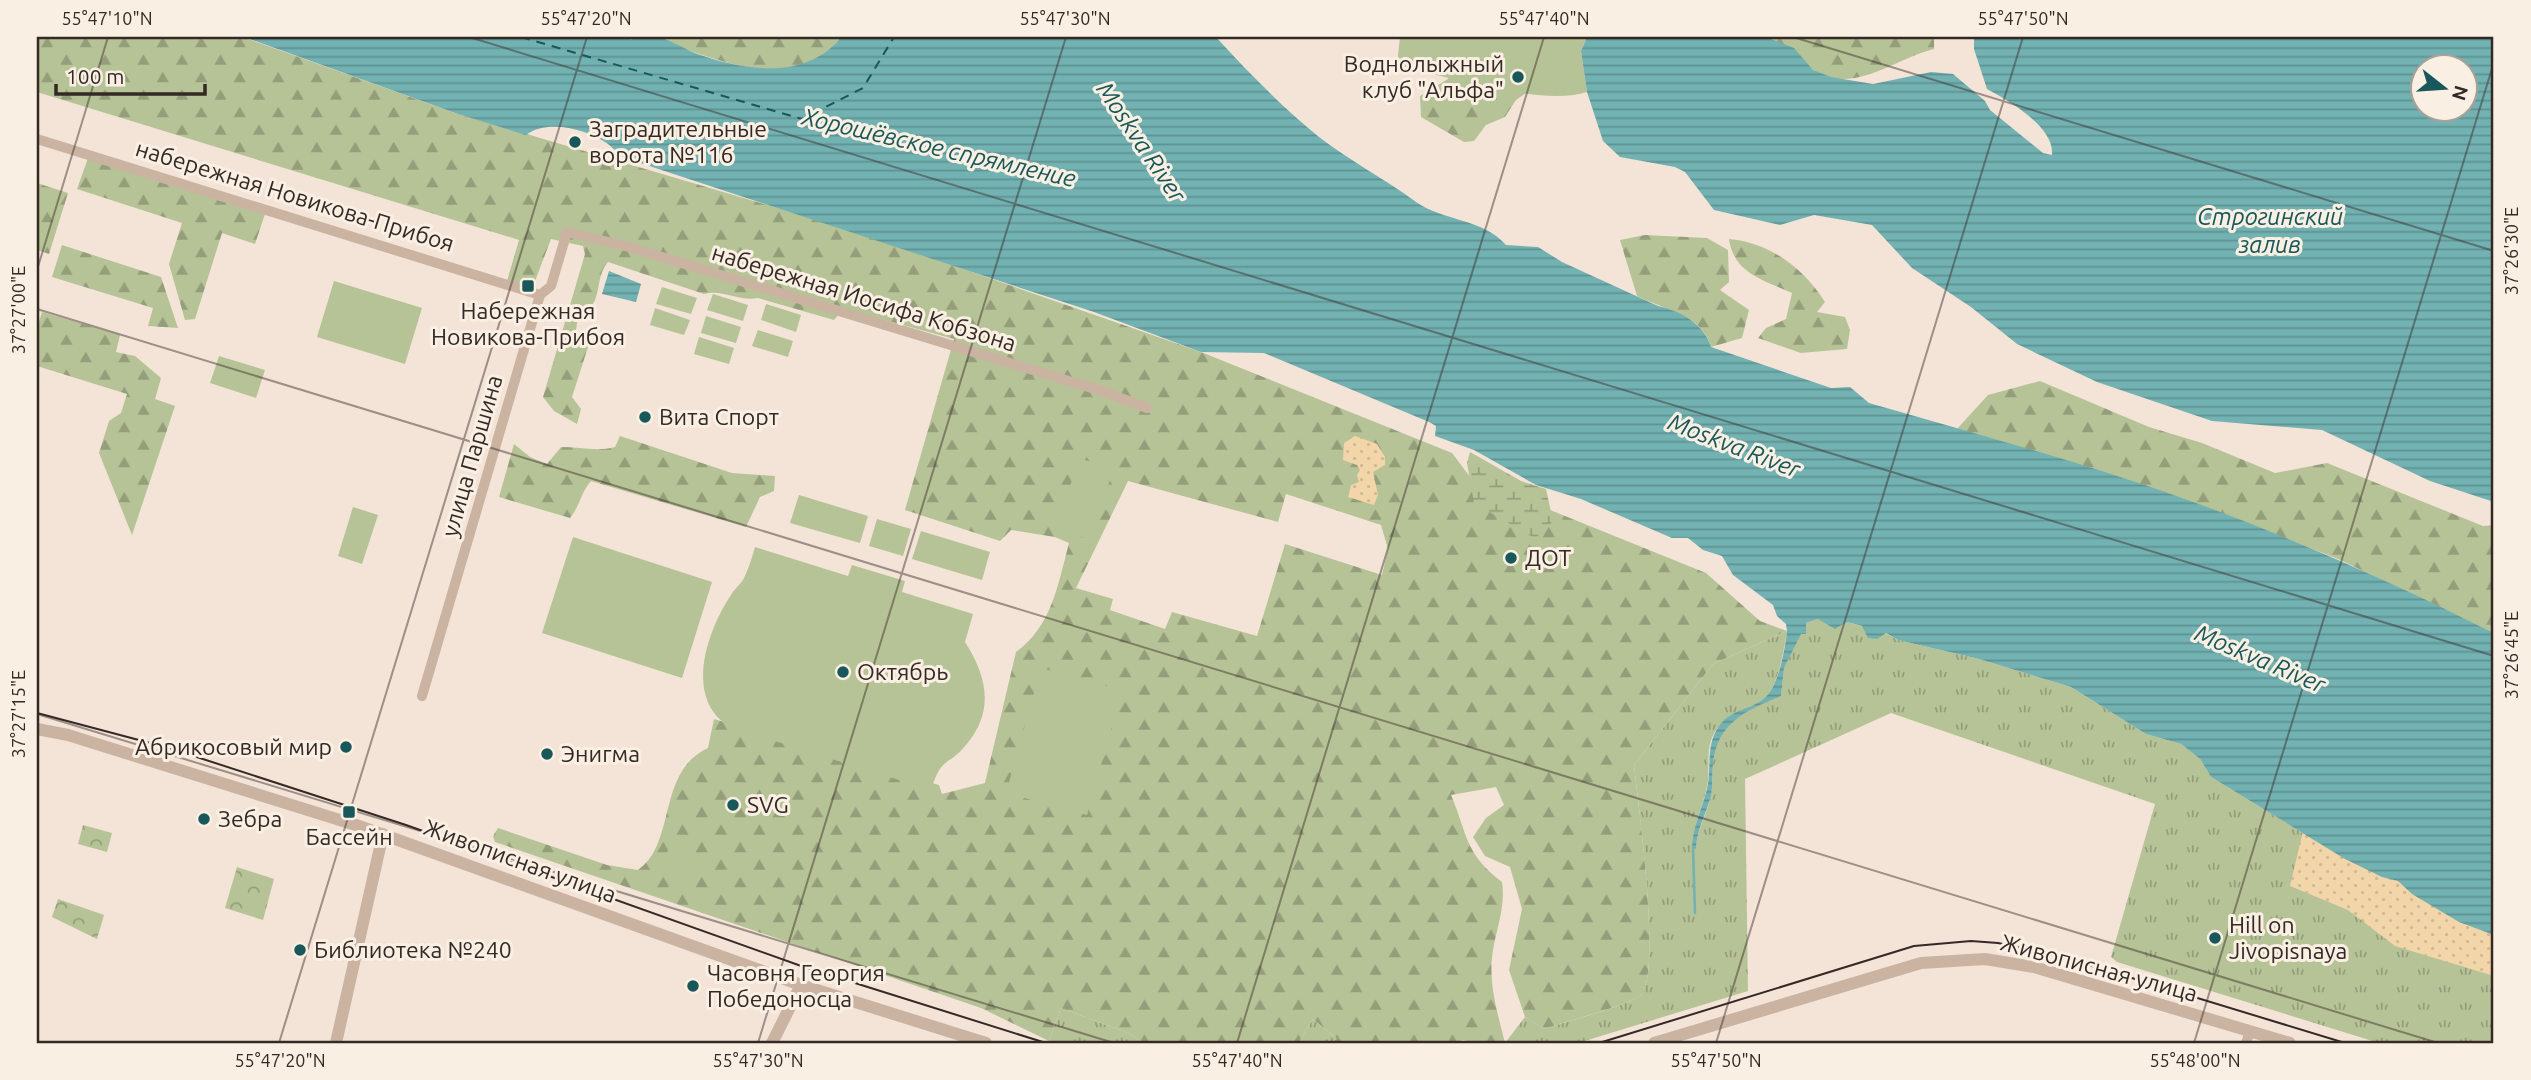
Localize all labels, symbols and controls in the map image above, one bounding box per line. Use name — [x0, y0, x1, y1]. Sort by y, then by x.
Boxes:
text: 55°47'10"N — [61, 8, 153, 28]
text: 55°47'20"N — [540, 8, 632, 28]
text: 55°47'30"N — [1019, 8, 1111, 28]
text: 55°47'40"N — [1498, 8, 1590, 28]
text: 55°47'50"N — [1977, 8, 2069, 28]
place label: Воднолыжный клуб "Альфа" — [1344, 51, 1504, 102]
scale bar — [56, 52, 205, 96]
north arrow — [2408, 52, 2478, 122]
text: 100 m — [66, 64, 124, 88]
marker: Воднолыжный клуб "Альфа" — [1510, 69, 1526, 85]
water label: Moskva River — [1091, 77, 1192, 208]
text: N — [2448, 83, 2473, 103]
water label: Хорошёвское спрямление — [798, 102, 1078, 192]
place label: Заградительные ворота №116 — [589, 116, 767, 167]
marker: Заградительные ворота №116 — [567, 134, 583, 150]
street label: набережная Новикова-Прибоя — [133, 135, 457, 256]
water label: Строгинский залив — [2197, 203, 2343, 258]
text: 37°26'30"E — [2501, 207, 2521, 295]
street label: набережная Иосифа Кобзона — [709, 239, 1019, 356]
text: 37°27'00"E — [8, 266, 28, 354]
marker: Набережная Новикова-Прибоя — [520, 278, 536, 294]
place label: Набережная Новикова-Прибоя — [431, 298, 625, 349]
street label: улица Паршина — [437, 372, 507, 540]
place label: Вита Спорт — [659, 404, 779, 429]
water label: Moskva River — [1664, 408, 1805, 483]
marker: Вита Спорт — [637, 409, 653, 425]
place label: ДОТ — [1525, 545, 1571, 570]
marker: ДОТ — [1503, 550, 1519, 566]
text: 37°26'45"E — [2501, 611, 2521, 699]
water label: Moskva River — [2191, 619, 2330, 698]
place label: Октябрь — [857, 659, 948, 684]
marker: Октябрь — [835, 664, 851, 680]
text: 37°27'15"E — [8, 670, 28, 758]
place label: Абрикосовый мир — [135, 734, 332, 759]
marker: Абрикосовый мир — [338, 739, 354, 755]
place label: Энигма — [561, 741, 640, 766]
marker: Энигма — [539, 746, 555, 762]
place label: SVG — [747, 792, 789, 817]
marker: SVG — [725, 797, 741, 813]
marker: Бассейн — [341, 804, 357, 820]
place label: Зебра — [218, 806, 282, 831]
marker: Зебра — [196, 811, 212, 827]
street label: Живописная улица — [421, 814, 620, 907]
place label: Бассейн — [305, 824, 393, 849]
place label: Hill on Jivopisnaya — [2229, 912, 2347, 963]
street label: Живописная улица — [1998, 929, 2200, 1006]
marker: Hill on Jivopisnaya — [2207, 930, 2223, 946]
place label: Библиотека №240 — [314, 937, 512, 962]
marker: Библиотека №240 — [292, 942, 308, 958]
place label: Часовня Георгия Победоносца — [707, 960, 885, 1011]
marker: Часовня Георгия Победоносца — [685, 978, 701, 994]
text: 55°47'20"N — [234, 1050, 326, 1070]
text: 55°47'30"N — [712, 1050, 804, 1070]
text: 55°47'40"N — [1191, 1050, 1283, 1070]
text: 55°47'50"N — [1670, 1050, 1762, 1070]
text: 55°48'00"N — [2149, 1050, 2241, 1070]

